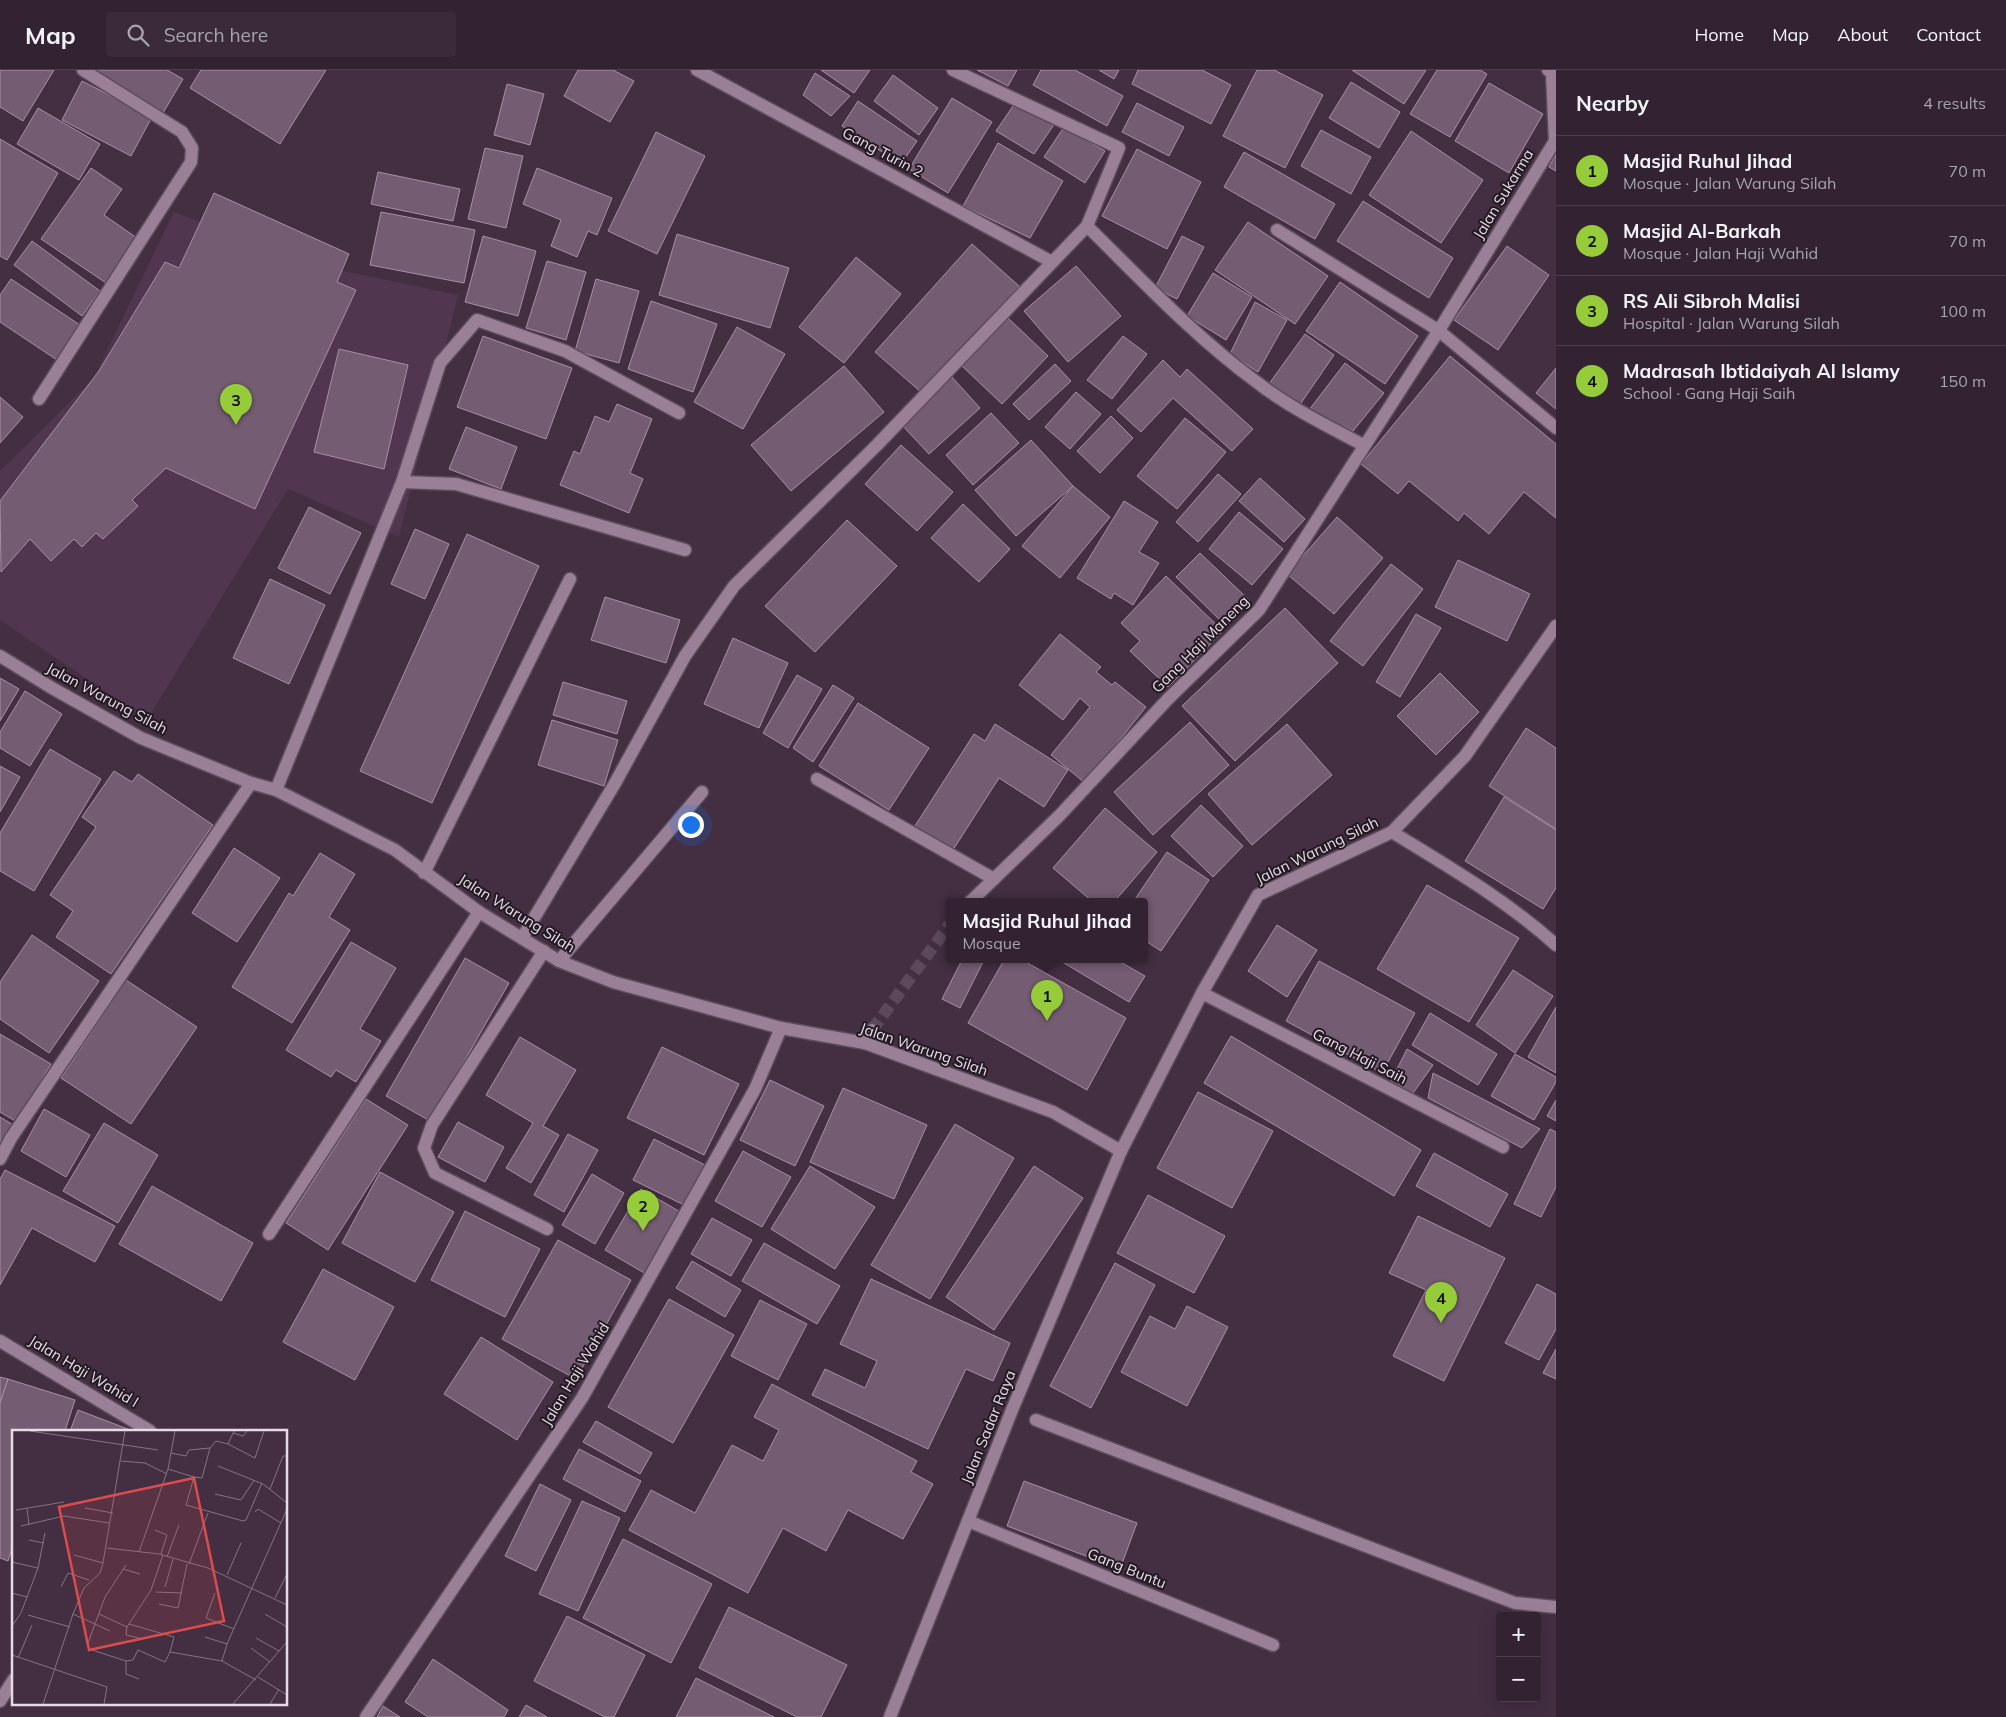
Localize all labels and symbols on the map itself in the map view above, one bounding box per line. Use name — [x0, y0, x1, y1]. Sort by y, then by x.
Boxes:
street label: Gang Turin 2 — [839, 123, 927, 181]
street label: Jalan Sukarma — [1469, 146, 1537, 242]
pin: 3 — [220, 384, 252, 425]
street label: Gang Haji Maneng — [1147, 591, 1253, 697]
street label: Jalan Warung Silah — [43, 658, 171, 738]
your location — [678, 812, 704, 838]
street label: Jalan Warung Silah — [1253, 812, 1381, 888]
street label: Jalan Warung Silah — [455, 869, 579, 957]
pin: 1 — [1031, 980, 1063, 1021]
street label: Jalan Warung Silah — [857, 1018, 991, 1080]
street label: Gang Haji Saih — [1309, 1024, 1411, 1088]
pin: 2 — [627, 1190, 659, 1231]
pin: 4 — [1425, 1282, 1457, 1323]
street label: Jalan Haji Wahid — [537, 1319, 613, 1429]
street label: Jalan Haji Wahid I — [26, 1331, 142, 1411]
street label: Jalan Sadar Raya — [957, 1367, 1019, 1487]
inset map — [12, 1430, 288, 1704]
street label: Gang Buntu — [1085, 1544, 1169, 1592]

